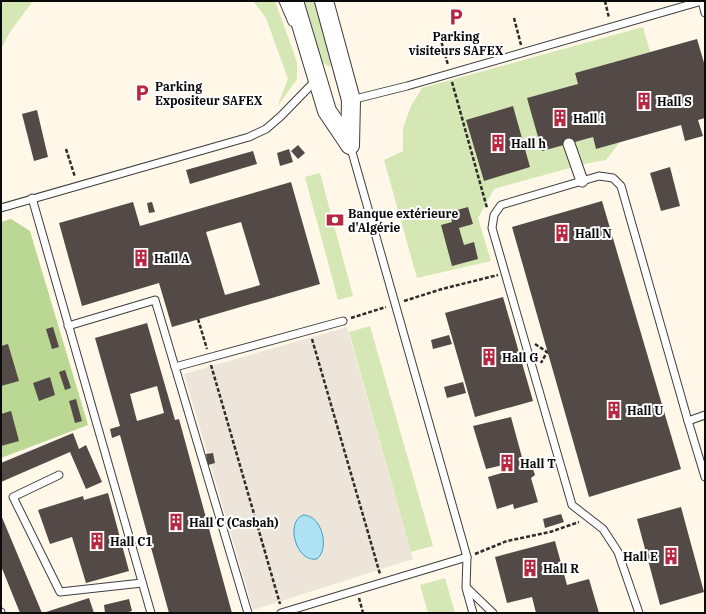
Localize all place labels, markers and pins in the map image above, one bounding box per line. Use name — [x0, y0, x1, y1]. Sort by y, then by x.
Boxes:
parking icon: Parking visiteurs SAFEX — [446, 7, 466, 27]
place label: Parking visiteurs SAFEX — [409, 29, 504, 58]
place label: Parking Expositeur SAFEX — [155, 79, 263, 108]
parking icon: Parking Expositeur SAFEX — [132, 83, 152, 103]
building icon: Hall S — [634, 91, 654, 111]
place label: Hall S — [657, 94, 692, 109]
building icon: Hall i — [550, 108, 570, 128]
place label: Hall i — [573, 111, 604, 126]
building icon: Hall h — [488, 133, 508, 153]
place label: Hall h — [511, 136, 546, 151]
place label: Banque extérieure d'Algérie — [348, 206, 458, 235]
bank icon: Banque extérieure d'Algérie — [325, 210, 345, 230]
building icon: Hall N — [552, 223, 572, 243]
place label: Hall N — [575, 226, 612, 241]
building icon: Hall A — [131, 248, 151, 268]
place label: Hall A — [154, 251, 190, 266]
building icon: Hall G — [479, 347, 499, 367]
place label: Hall G — [502, 350, 539, 365]
building icon: Hall U — [604, 400, 624, 420]
place label: Hall U — [627, 403, 663, 418]
building icon: Hall T — [497, 453, 517, 473]
place label: Hall T — [520, 456, 556, 471]
building icon: Hall C (Casbah) — [166, 512, 186, 532]
place label: Hall C (Casbah) — [189, 515, 279, 530]
building icon: Hall C1 — [87, 531, 107, 551]
place label: Hall C1 — [110, 534, 152, 549]
building icon: Hall E — [661, 546, 681, 566]
place label: Hall E — [623, 549, 658, 564]
building icon: Hall R — [520, 558, 540, 578]
place label: Hall R — [543, 561, 579, 576]

